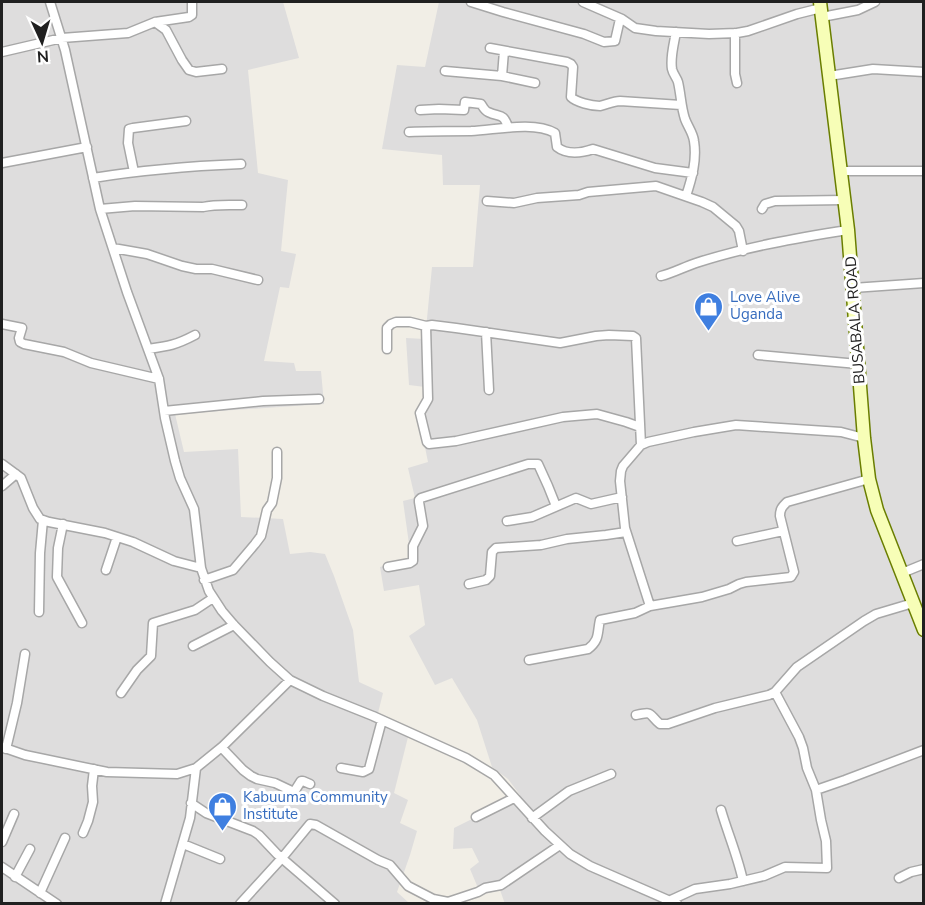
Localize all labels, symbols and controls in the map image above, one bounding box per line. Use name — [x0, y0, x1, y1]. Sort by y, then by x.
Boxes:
north arrow — [12, 12, 72, 72]
text: N — [36, 45, 50, 67]
street label: BUSABALA ROAD — [841, 255, 869, 385]
place label: Love Alive Uganda — [730, 287, 800, 324]
shop icon: Love Alive Uganda — [693, 290, 725, 332]
place label: Kabuuma Community Institute — [243, 787, 388, 824]
shop icon: Kabuuma Community Institute — [206, 790, 238, 832]

